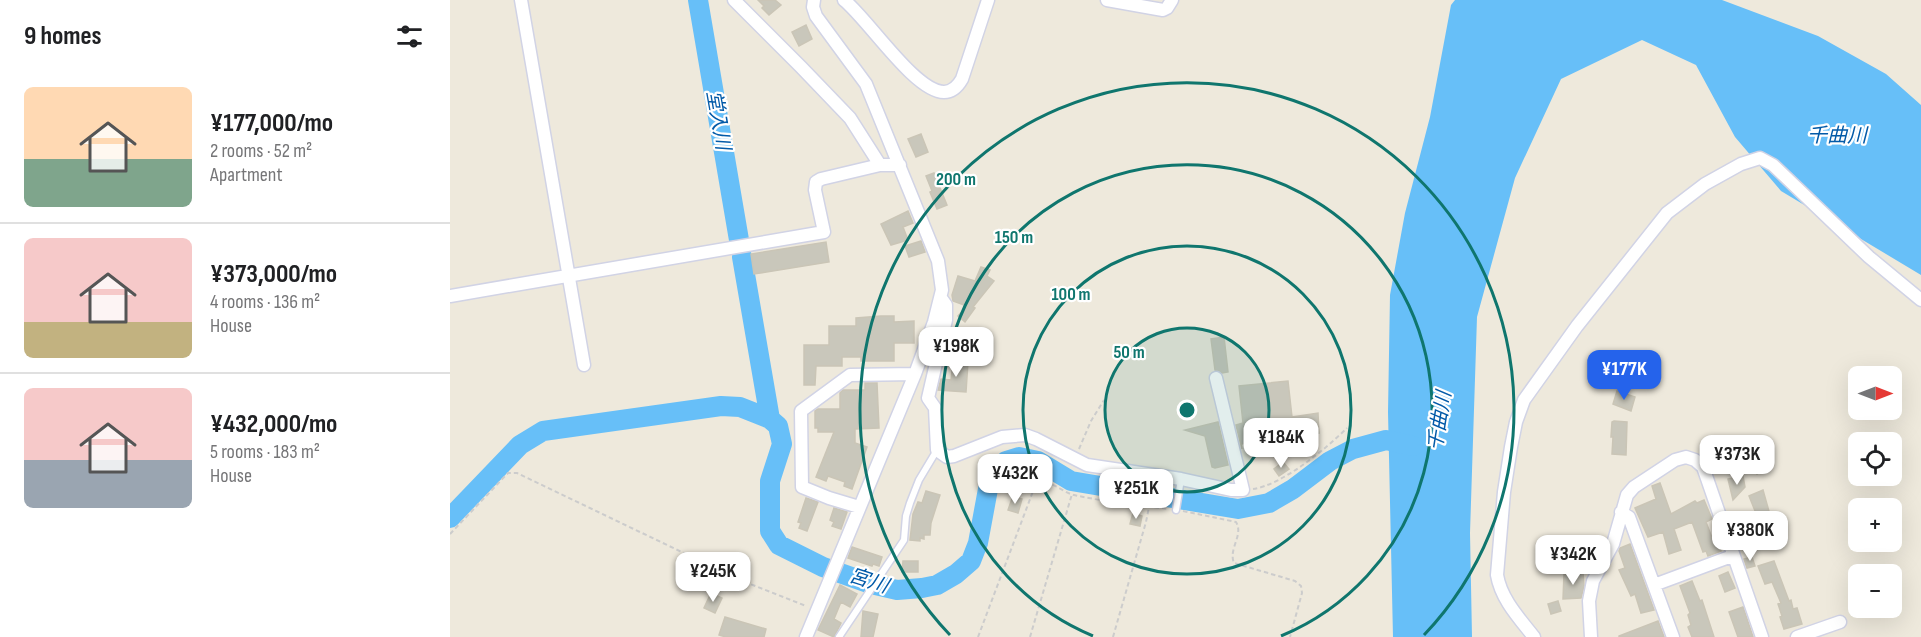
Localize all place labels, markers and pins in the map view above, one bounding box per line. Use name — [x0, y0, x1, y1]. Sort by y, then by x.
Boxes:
pin: ¥198K — [914, 327, 998, 378]
pin: ¥177K — [1582, 350, 1666, 401]
centre of rings — [1177, 400, 1197, 420]
pin: ¥184K — [1239, 418, 1323, 469]
pin: ¥373K — [1695, 435, 1779, 486]
pin: ¥432K — [973, 454, 1057, 505]
pin: ¥251K — [1094, 469, 1178, 520]
pin: ¥380K — [1708, 511, 1792, 562]
pin: ¥342K — [1531, 535, 1615, 586]
pin: ¥245K — [671, 552, 755, 603]

